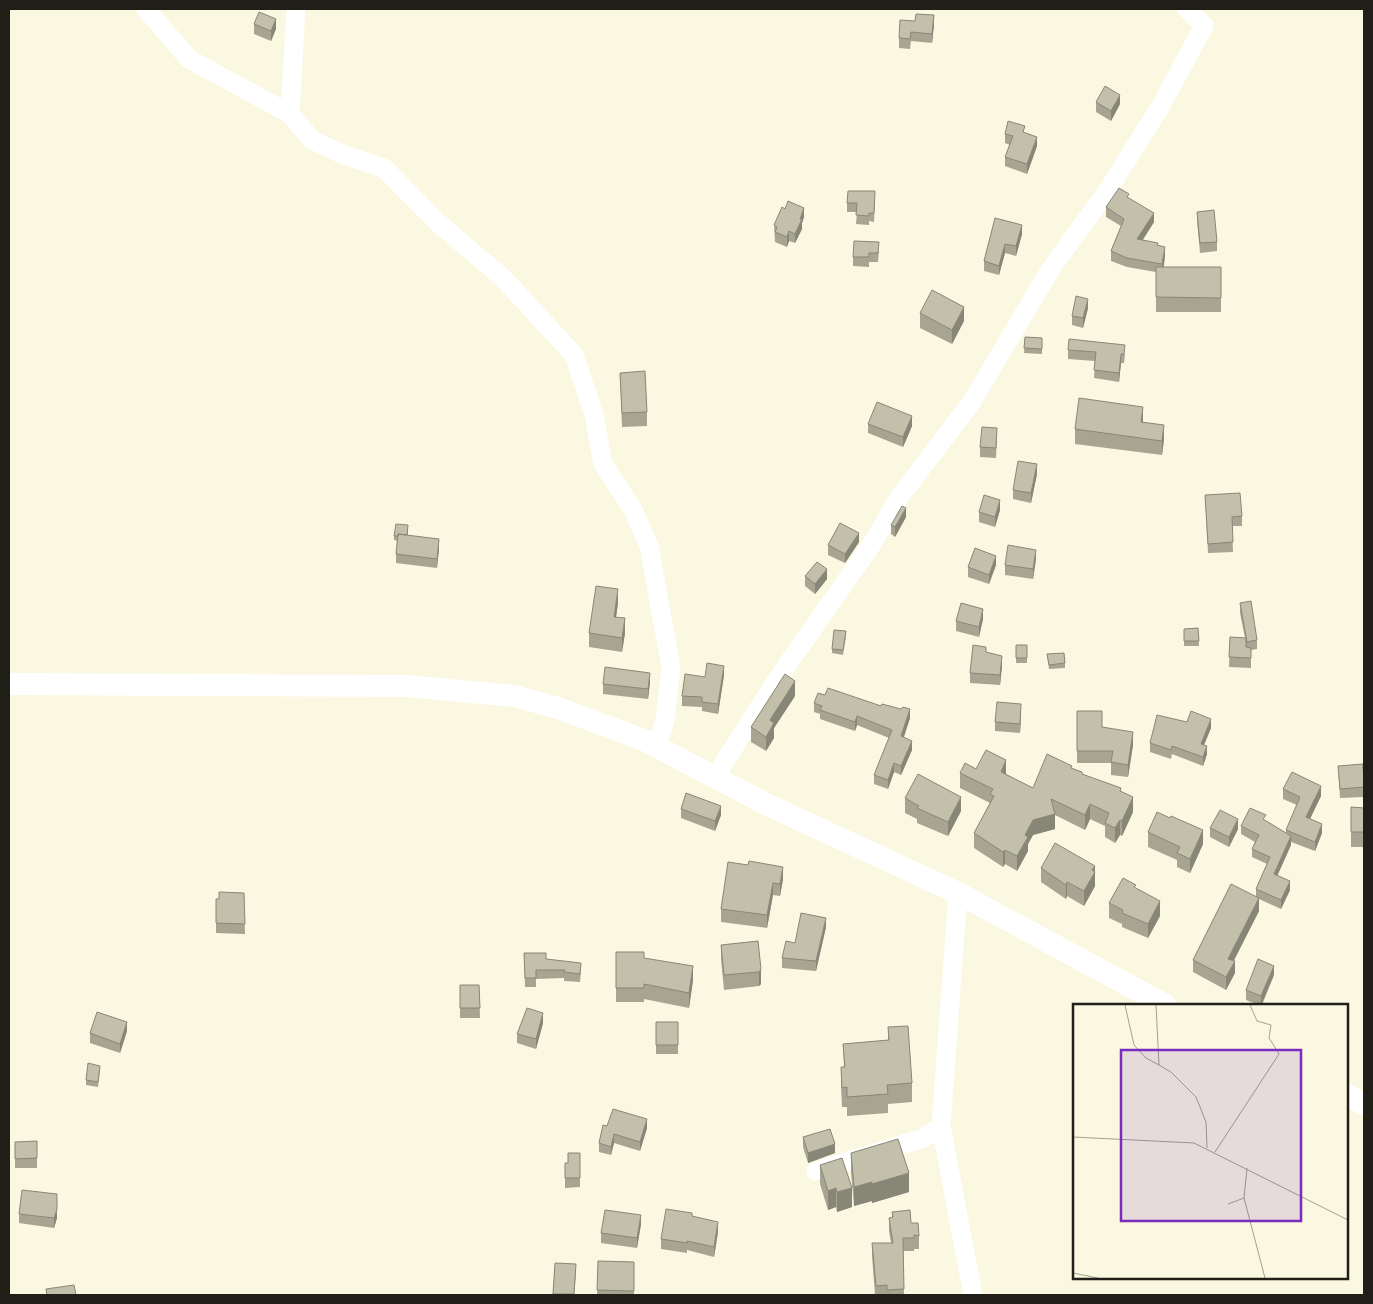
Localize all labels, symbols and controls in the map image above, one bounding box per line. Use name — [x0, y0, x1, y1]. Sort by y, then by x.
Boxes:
inset map — [1073, 1004, 1348, 1279]

